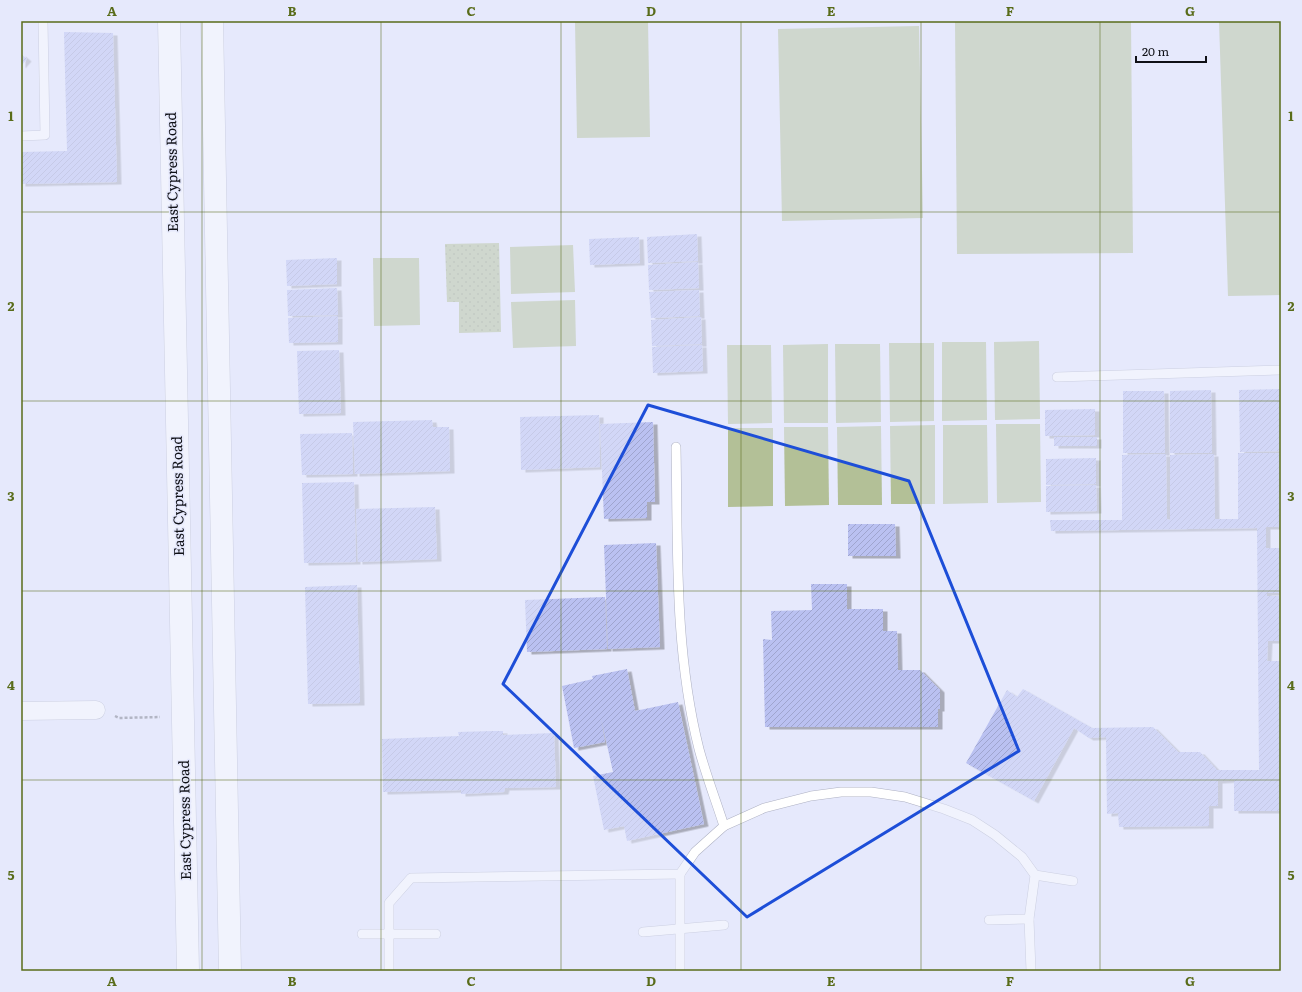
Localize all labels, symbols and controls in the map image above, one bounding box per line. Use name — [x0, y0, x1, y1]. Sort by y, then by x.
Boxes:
text: A — [107, 1, 117, 20]
text: B — [288, 1, 297, 20]
text: C — [466, 1, 476, 20]
text: D — [646, 1, 656, 20]
text: E — [827, 1, 836, 20]
text: F — [1006, 1, 1014, 20]
text: G — [1185, 1, 1195, 20]
scale bar — [1136, 38, 1206, 64]
text: 20 m — [1142, 42, 1169, 60]
text: 1 — [8, 106, 14, 125]
text: 1 — [1288, 106, 1294, 125]
street label: East Cypress Road — [160, 111, 182, 232]
text: 2 — [8, 296, 15, 315]
text: 2 — [1288, 296, 1295, 315]
street label: East Cypress Road — [166, 435, 188, 556]
text: 3 — [7, 486, 15, 505]
text: 3 — [1287, 486, 1295, 505]
text: 4 — [7, 675, 15, 694]
text: 4 — [1287, 675, 1295, 694]
street label: East Cypress Road — [173, 759, 195, 880]
text: 5 — [7, 865, 15, 884]
text: 5 — [1287, 865, 1295, 884]
text: A — [107, 971, 117, 990]
text: B — [288, 971, 297, 990]
text: C — [466, 971, 476, 990]
text: D — [646, 971, 656, 990]
text: E — [827, 971, 836, 990]
text: F — [1006, 971, 1014, 990]
text: G — [1185, 971, 1195, 990]

